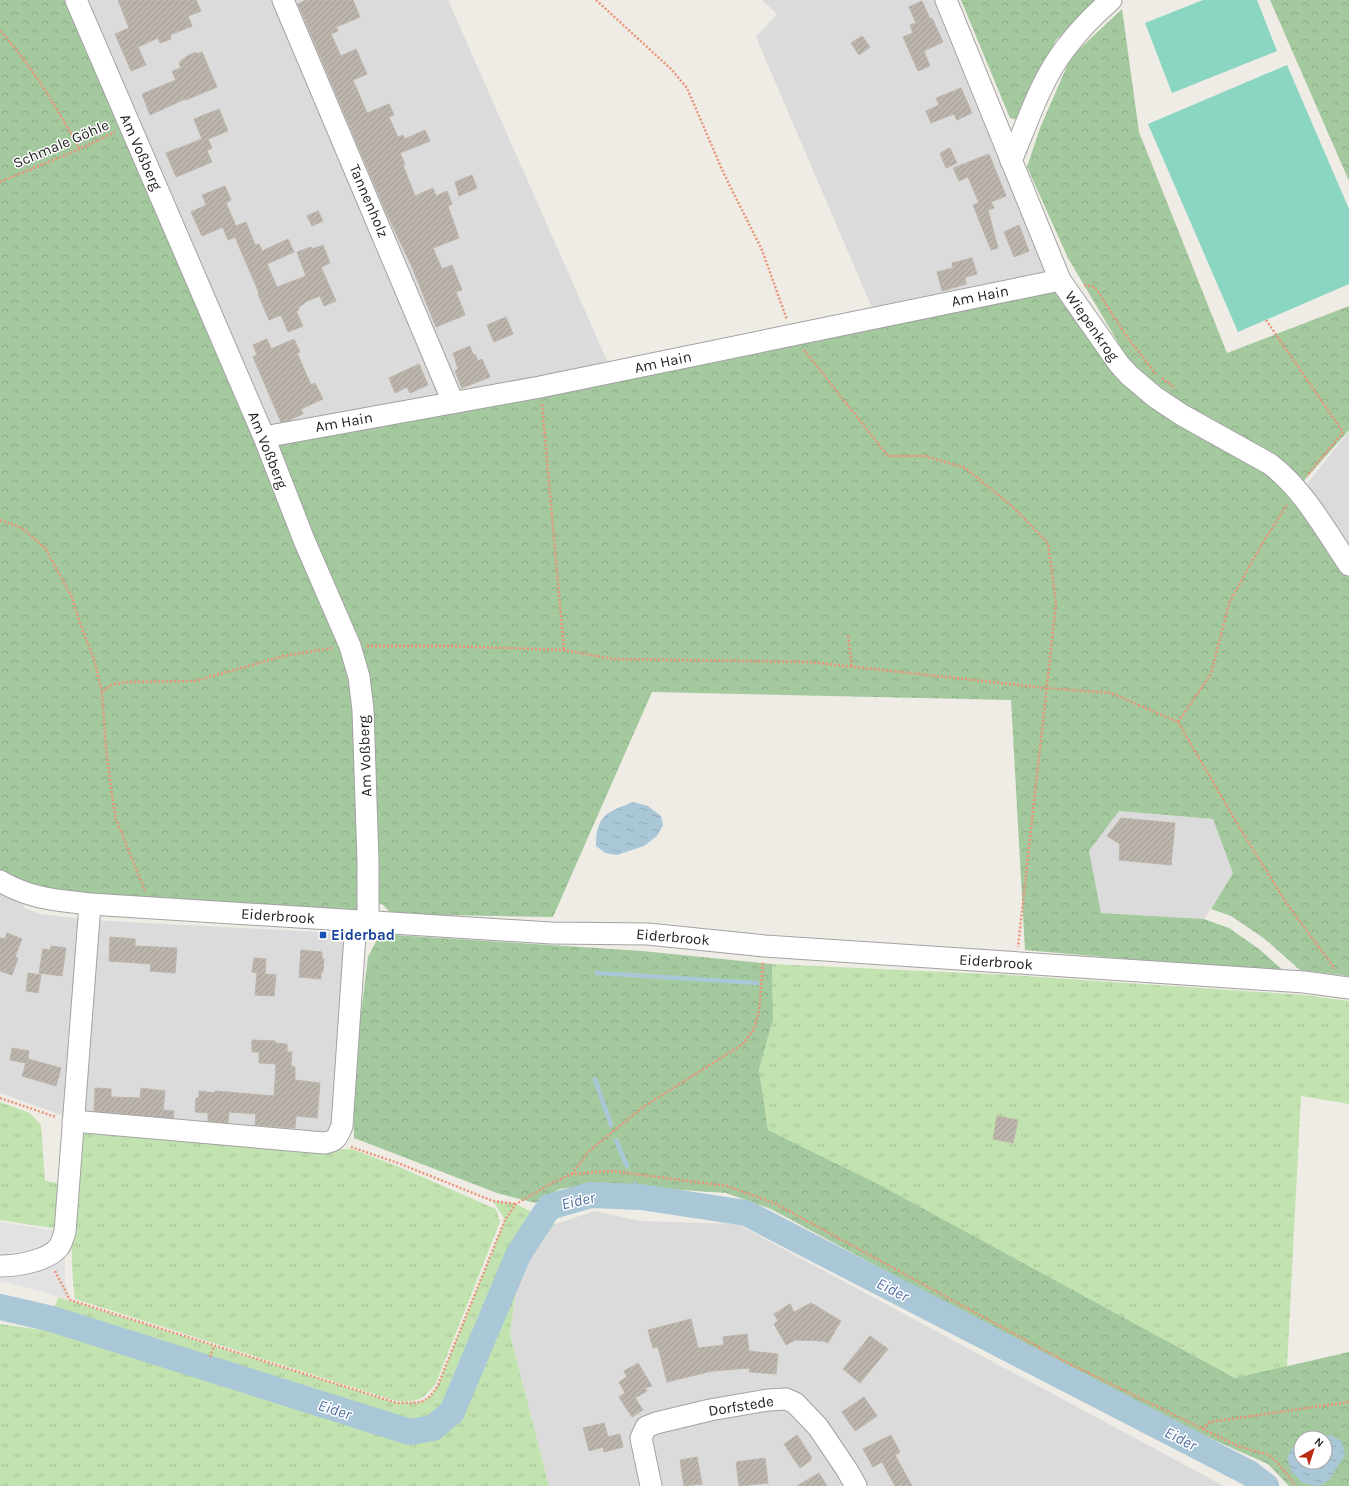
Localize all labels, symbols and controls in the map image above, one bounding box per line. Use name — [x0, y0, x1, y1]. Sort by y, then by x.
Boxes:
street label: Am Voßberg — [116, 111, 166, 194]
street label: Schmale Göhle — [10, 116, 112, 172]
street label: Tannenholz — [345, 162, 393, 240]
street label: Am Hain — [950, 282, 1010, 310]
street label: Wiepenkrog — [1061, 287, 1123, 365]
street label: Am Hain — [633, 347, 693, 377]
street label: Am Hain — [314, 408, 374, 436]
street label: Am Voßberg — [244, 409, 292, 492]
street label: Am Voßberg — [355, 714, 375, 797]
street label: Eiderbrook — [240, 904, 316, 928]
street label: Eiderbrook — [635, 925, 711, 949]
place label: Eiderbad — [331, 926, 395, 944]
marker: Eiderbad — [318, 930, 328, 940]
street label: Eiderbrook — [958, 950, 1034, 974]
water label: Eider — [560, 1188, 597, 1213]
water label: Eider — [873, 1273, 913, 1306]
street label: Dorfstede — [707, 1392, 775, 1420]
water label: Eider — [316, 1395, 354, 1424]
water label: Eider — [1161, 1422, 1201, 1455]
north arrow — [1293, 1430, 1333, 1470]
text: N — [1312, 1435, 1326, 1450]

